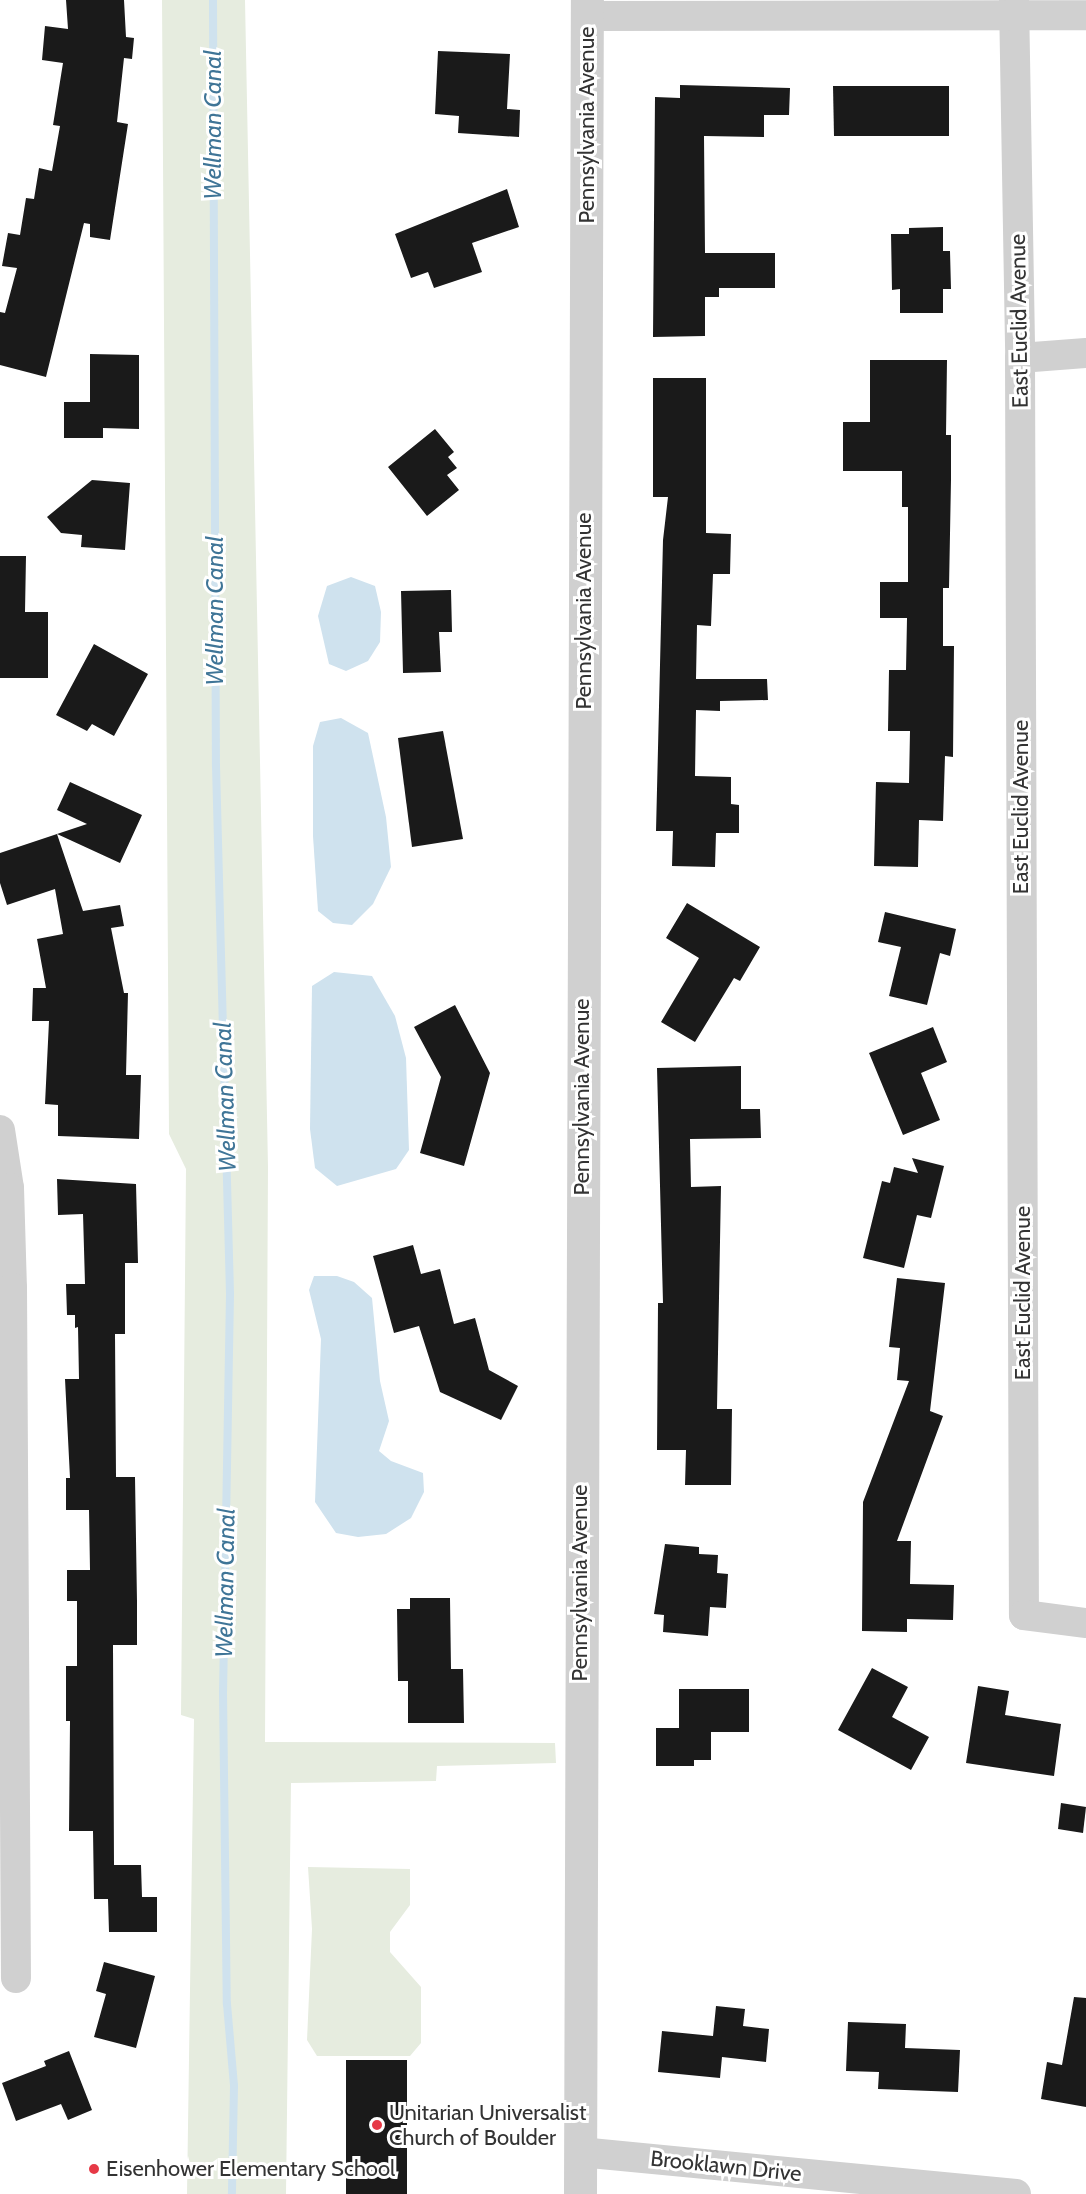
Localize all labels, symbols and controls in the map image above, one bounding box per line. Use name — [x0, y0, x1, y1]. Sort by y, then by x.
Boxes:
street label: Pennsylvania Avenue — [574, 27, 600, 223]
water label: Wellman Canal — [199, 50, 227, 200]
street label: East Euclid Avenue — [1004, 234, 1034, 408]
street label: Pennsylvania Avenue — [571, 513, 597, 709]
water label: Wellman Canal — [201, 536, 229, 686]
street label: East Euclid Avenue — [1008, 720, 1034, 894]
street label: Pennsylvania Avenue — [569, 999, 595, 1195]
water label: Wellman Canal — [208, 1022, 242, 1172]
street label: East Euclid Avenue — [1010, 1206, 1036, 1380]
street label: Pennsylvania Avenue — [567, 1485, 593, 1681]
water label: Wellman Canal — [209, 1508, 241, 1658]
place label: Unitarian Universalist Church of Boulder — [389, 2099, 586, 2150]
marker: Unitarian Universalist Church of Boulder — [370, 2118, 384, 2132]
street label: Brooklawn Drive — [649, 2145, 803, 2187]
place label: Eisenhower Elementary School — [106, 2156, 395, 2182]
marker: Eisenhower Elementary School — [87, 2162, 101, 2176]

